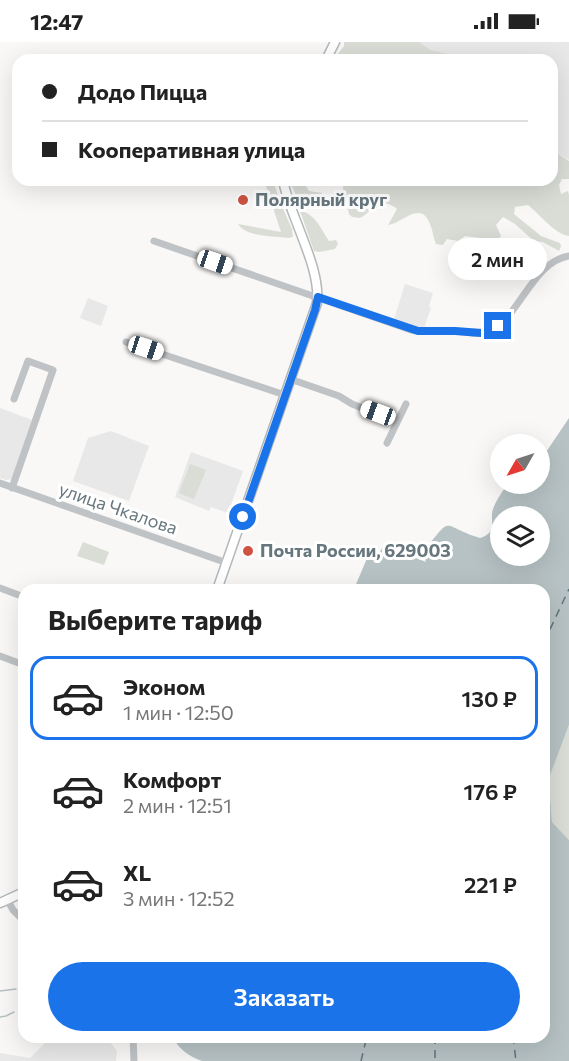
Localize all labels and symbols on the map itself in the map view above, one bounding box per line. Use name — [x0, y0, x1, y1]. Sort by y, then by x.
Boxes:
place label: Полярный круг — [255, 188, 387, 210]
marker: Полярный круг — [236, 193, 250, 207]
callout: 2 мин — [448, 239, 548, 281]
car — [195, 248, 235, 276]
route end — [484, 312, 511, 339]
car — [126, 334, 166, 362]
car — [358, 398, 398, 428]
north arrow — [490, 434, 550, 494]
street label: улица Чкалова — [56, 477, 180, 539]
route start — [229, 503, 256, 530]
place label: Почта России, 629003 — [260, 539, 451, 561]
marker: Почта России, 629003 — [241, 544, 255, 558]

